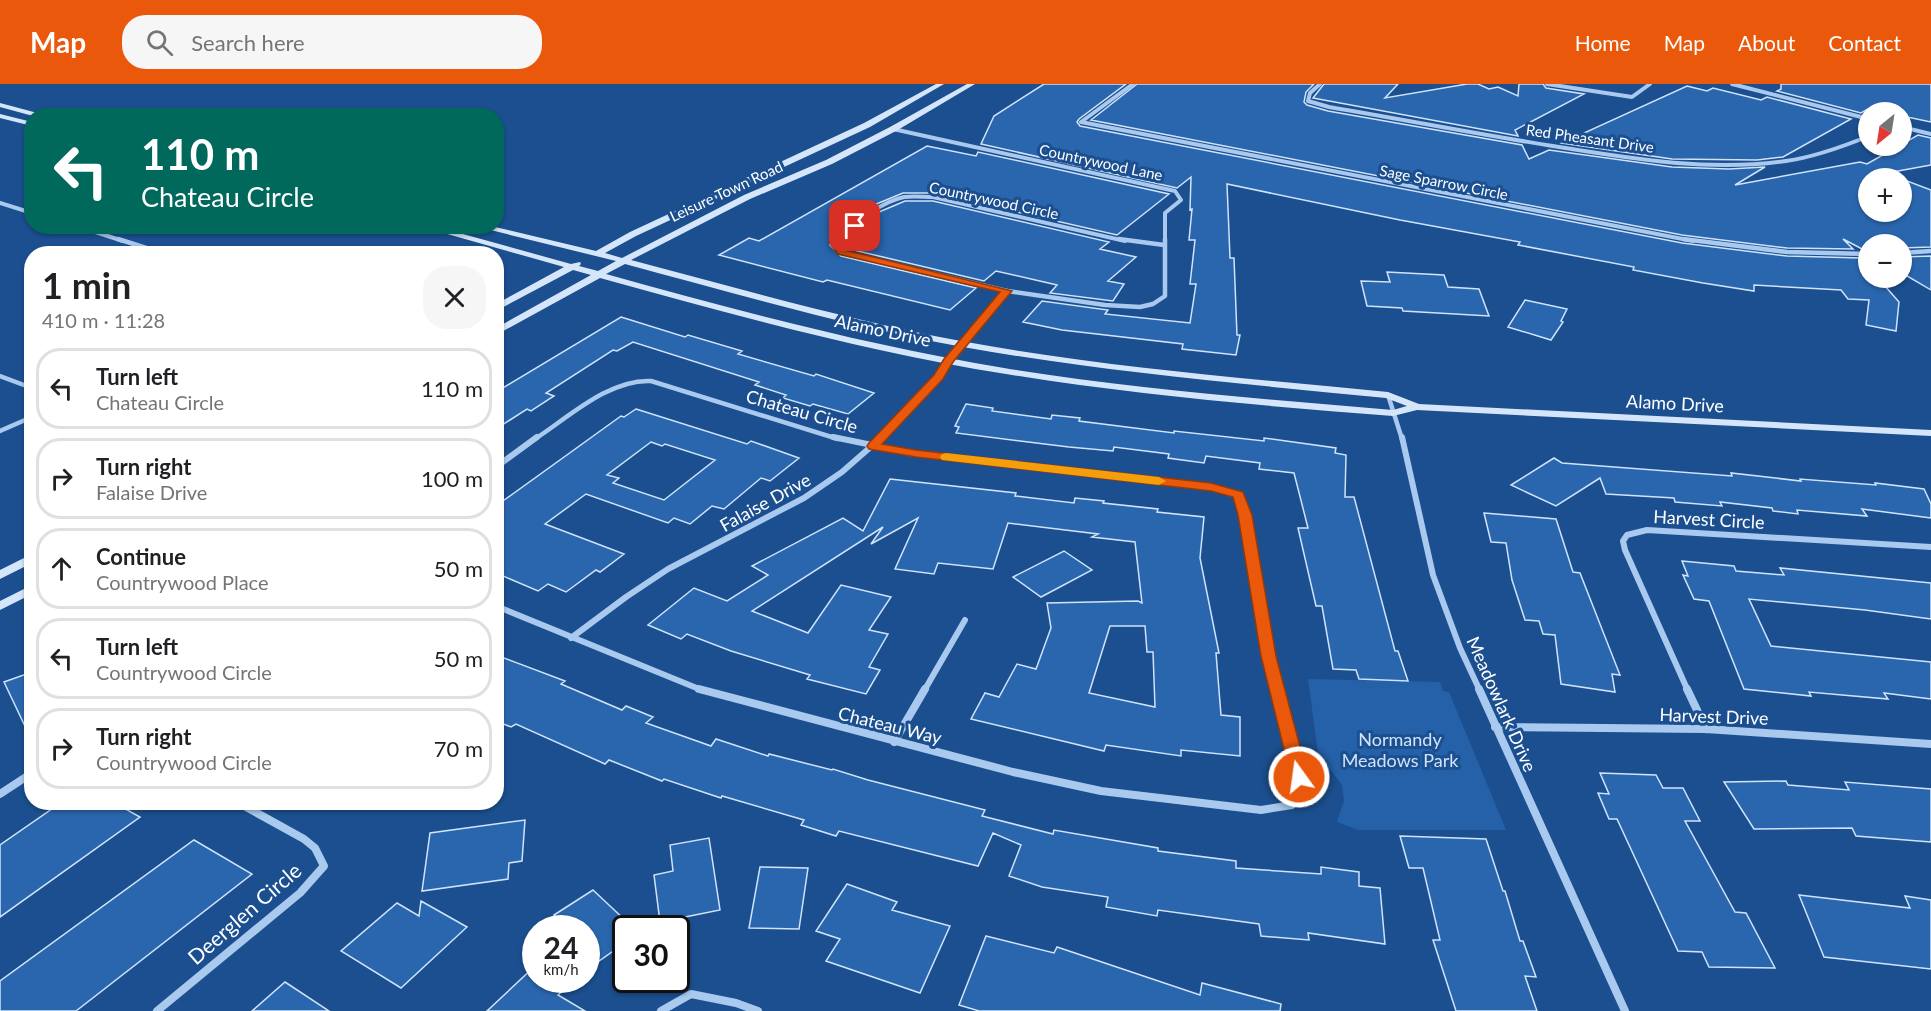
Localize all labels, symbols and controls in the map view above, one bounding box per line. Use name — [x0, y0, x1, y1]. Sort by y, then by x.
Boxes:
search box — [122, 15, 542, 69]
text: Map — [30, 25, 86, 59]
icon: search — [143, 26, 176, 59]
text: Search here — [191, 29, 305, 56]
text: Home — [1575, 30, 1631, 55]
text: Map — [1664, 30, 1705, 55]
text: About — [1738, 30, 1795, 55]
text: Contact — [1828, 30, 1901, 55]
north arrow — [1858, 102, 1912, 156]
map controls — [1858, 102, 1912, 288]
street label: Red Pheasant Drive — [1525, 120, 1655, 156]
text: 110 m — [141, 129, 259, 179]
icon: left — [42, 132, 120, 210]
street label: Countrywood Lane — [1038, 140, 1165, 184]
street label: Leisure Town Road — [667, 157, 785, 225]
street label: Sage Sparrow Circle — [1378, 161, 1510, 203]
button: + — [1858, 168, 1912, 222]
street label: Countrywood Circle — [928, 177, 1060, 223]
text: Chateau Circle — [141, 180, 314, 213]
pin — [829, 200, 880, 251]
icon: arrive — [838, 209, 871, 242]
button: − — [1858, 234, 1912, 288]
text: 1 min — [42, 263, 131, 307]
button: close — [423, 266, 486, 329]
text: 410 m · 11:28 — [42, 308, 165, 332]
street label: Alamo Drive — [833, 309, 933, 351]
text: Turn left — [96, 363, 178, 390]
icon: left — [45, 372, 78, 405]
text: 110 m — [421, 375, 483, 402]
street label: Chateau Circle — [744, 385, 860, 437]
street label: Alamo Drive — [1626, 389, 1724, 417]
text: Chateau Circle — [96, 390, 224, 414]
text: Turn right — [96, 453, 191, 480]
icon: right — [45, 462, 78, 495]
text: 100 m — [421, 465, 483, 492]
street label: Falaise Drive — [716, 468, 814, 536]
text: Falaise Drive — [96, 480, 207, 504]
street label: Harvest Circle — [1653, 505, 1765, 533]
text: Continue — [96, 543, 186, 570]
icon: ahead — [45, 552, 78, 585]
text: 50 m — [434, 555, 483, 582]
text: Countrywood Place — [96, 570, 269, 594]
text: Turn left — [96, 633, 178, 660]
street label: Meadowlark Drive — [1462, 633, 1542, 775]
icon: left — [45, 642, 78, 675]
text: 50 m — [434, 645, 483, 672]
text: Countrywood Circle — [96, 660, 272, 684]
street label: Chateau Way — [836, 702, 945, 749]
street label: Harvest Drive — [1659, 703, 1769, 729]
text: Turn right — [96, 723, 191, 750]
park label: Normandy Meadows Park — [1342, 728, 1459, 771]
icon: right — [45, 732, 78, 765]
text: 70 m — [434, 735, 483, 762]
position arrow — [1267, 745, 1331, 809]
text: Countrywood Circle — [96, 750, 272, 774]
street label: Deerglen Circle — [182, 857, 306, 969]
speed limit sign: 30 — [612, 915, 690, 993]
text: 24 — [544, 929, 578, 965]
text: km/h — [543, 960, 579, 978]

